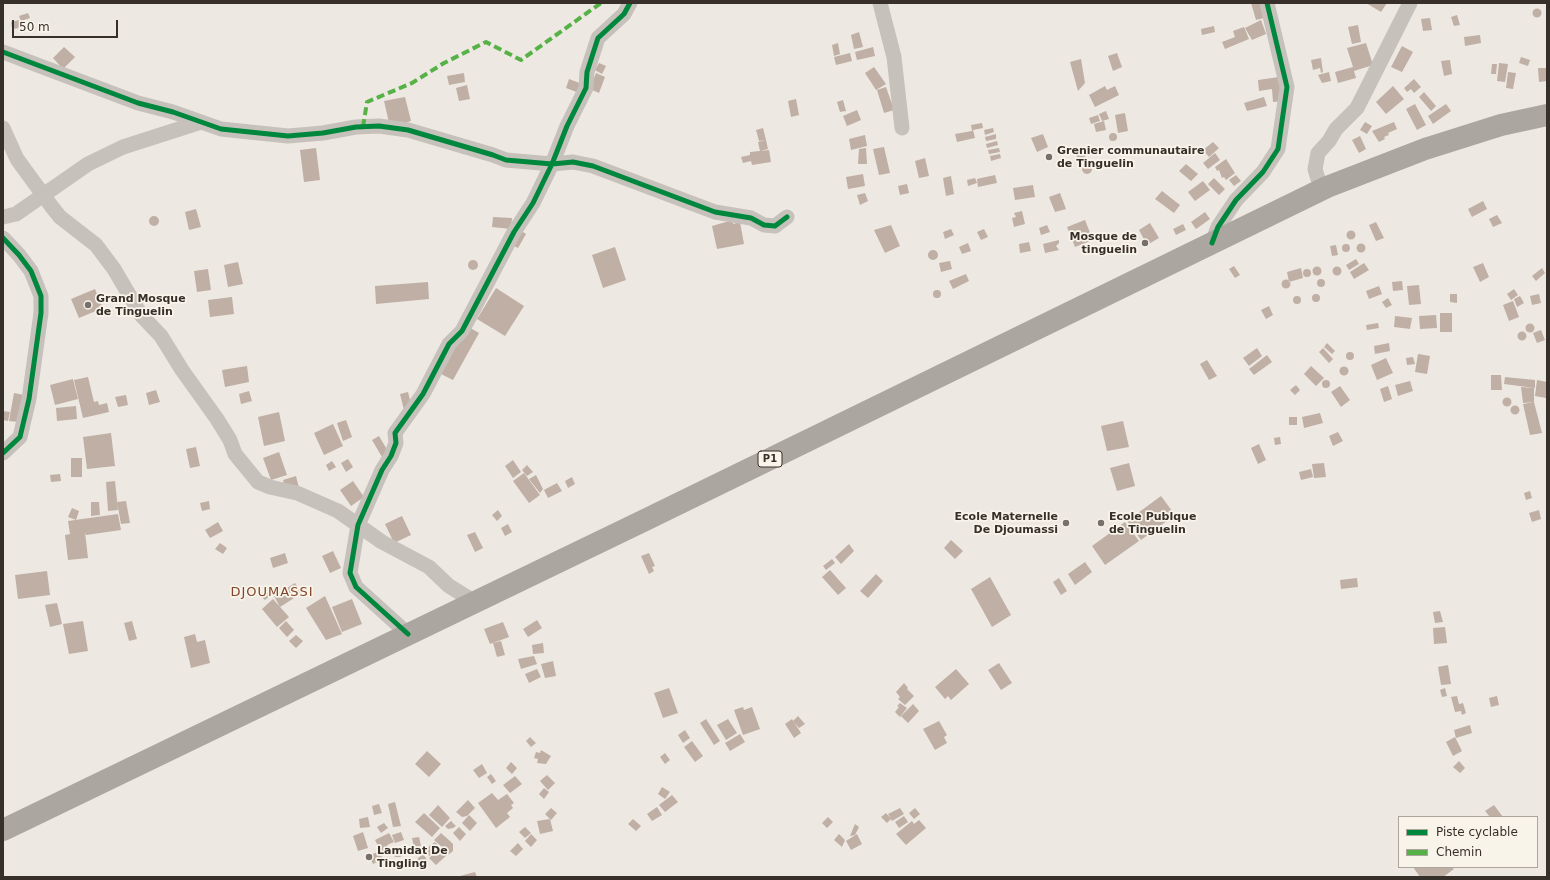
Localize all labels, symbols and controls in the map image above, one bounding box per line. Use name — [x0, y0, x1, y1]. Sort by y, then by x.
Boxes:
scale bar — [14, 12, 120, 38]
text: 50 m — [19, 20, 50, 34]
place label: Grenier communautaire de Tinguelin — [1057, 144, 1204, 170]
marker: Grenier communautaire de Tinguelin — [1044, 152, 1054, 162]
place label: Mosque de tinguelin — [1070, 230, 1137, 256]
marker: Mosque de tinguelin — [1140, 238, 1150, 248]
place label: Grand Mosque de Tinguelin — [96, 292, 186, 318]
marker: Grand Mosque de Tinguelin — [83, 300, 93, 310]
road number: P1 — [758, 451, 782, 467]
place label: Ecole Maternelle De Djoumassi — [955, 510, 1058, 536]
place label: Ecole Publque de Tinguelin — [1109, 510, 1196, 536]
marker: Ecole Maternelle De Djoumassi — [1061, 518, 1071, 528]
marker: Ecole Publque de Tinguelin — [1096, 518, 1106, 528]
district label: DJOUMASSI — [230, 585, 314, 601]
legend — [1398, 816, 1538, 868]
text: Piste cyclable — [1436, 825, 1518, 839]
place label: Lamidat De Tingling — [377, 844, 448, 870]
text: Chemin — [1436, 845, 1482, 859]
marker: Lamidat De Tingling — [364, 852, 374, 862]

